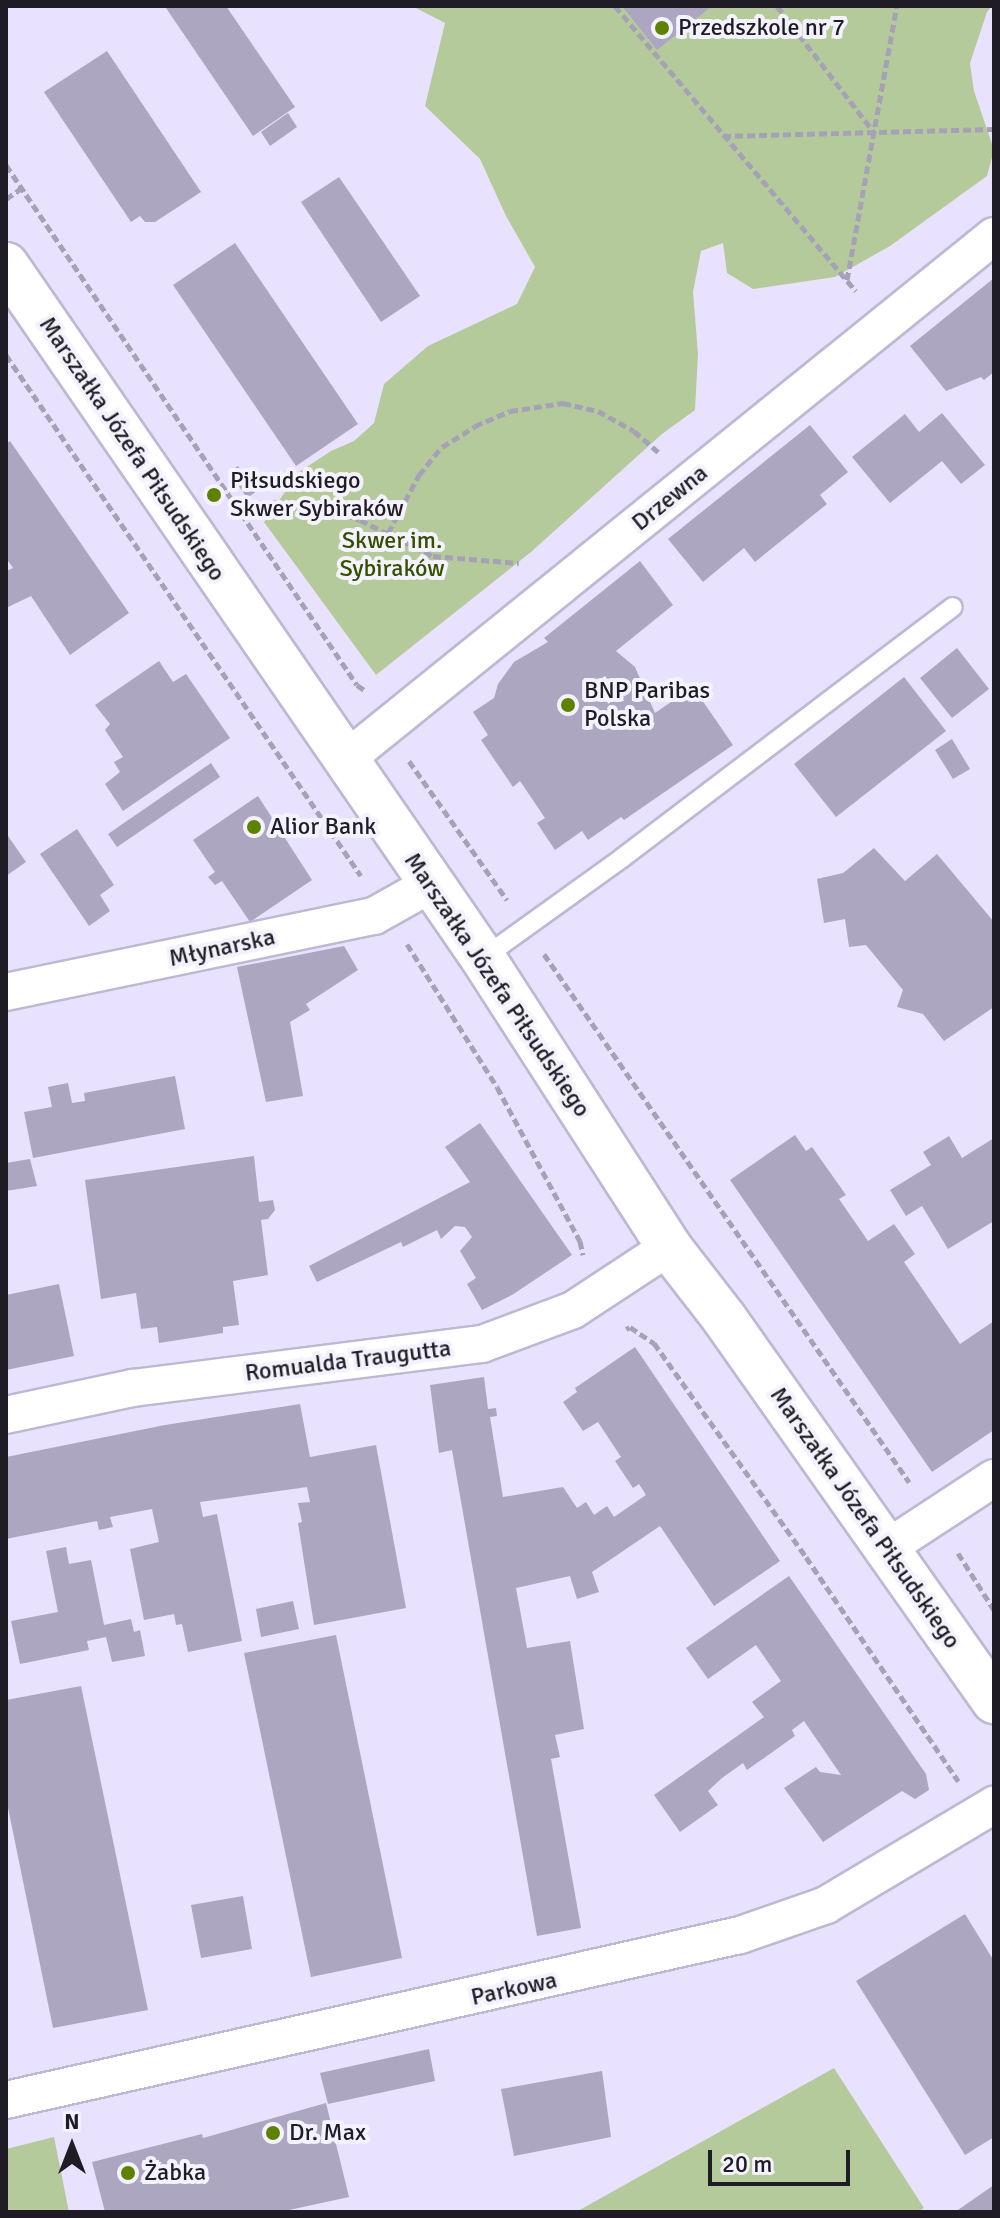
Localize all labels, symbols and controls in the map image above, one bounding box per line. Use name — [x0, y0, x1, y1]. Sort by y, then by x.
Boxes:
place label: Przedszkole nr 7 — [678, 14, 845, 42]
marker: Przedszkole nr 7 — [653, 19, 671, 37]
street label: Marszałka Józefa Piłsudskiego — [33, 311, 231, 587]
street label: Drzewna — [626, 459, 714, 537]
place label: Piłsudskiego Skwer Sybiraków — [230, 467, 404, 523]
marker: Piłsudskiego Skwer Sybiraków — [205, 486, 223, 504]
park label: Skwer im. Sybiraków — [339, 527, 445, 583]
place label: BNP Paribas Polska — [584, 677, 710, 733]
marker: BNP Paribas Polska — [559, 696, 577, 714]
place label: Alior Bank — [270, 813, 376, 841]
marker: Alior Bank — [245, 818, 263, 836]
street label: Marszałka Józefa Piłsudskiego — [398, 847, 596, 1123]
street label: Młynarska — [166, 923, 278, 973]
street label: Romualda Traugutta — [243, 1334, 453, 1388]
street label: Marszałka Józefa Piłsudskiego — [764, 1382, 966, 1654]
street label: Parkowa — [468, 1966, 560, 2012]
north arrow — [32, 2106, 112, 2186]
text: N — [64, 2108, 80, 2135]
place label: Dr. Max — [289, 2119, 366, 2147]
marker: Dr. Max — [264, 2124, 282, 2142]
scale bar — [712, 2134, 854, 2184]
text: 20 m — [722, 2149, 772, 2179]
place label: Żabka — [144, 2159, 206, 2187]
marker: Żabka — [119, 2164, 137, 2182]

